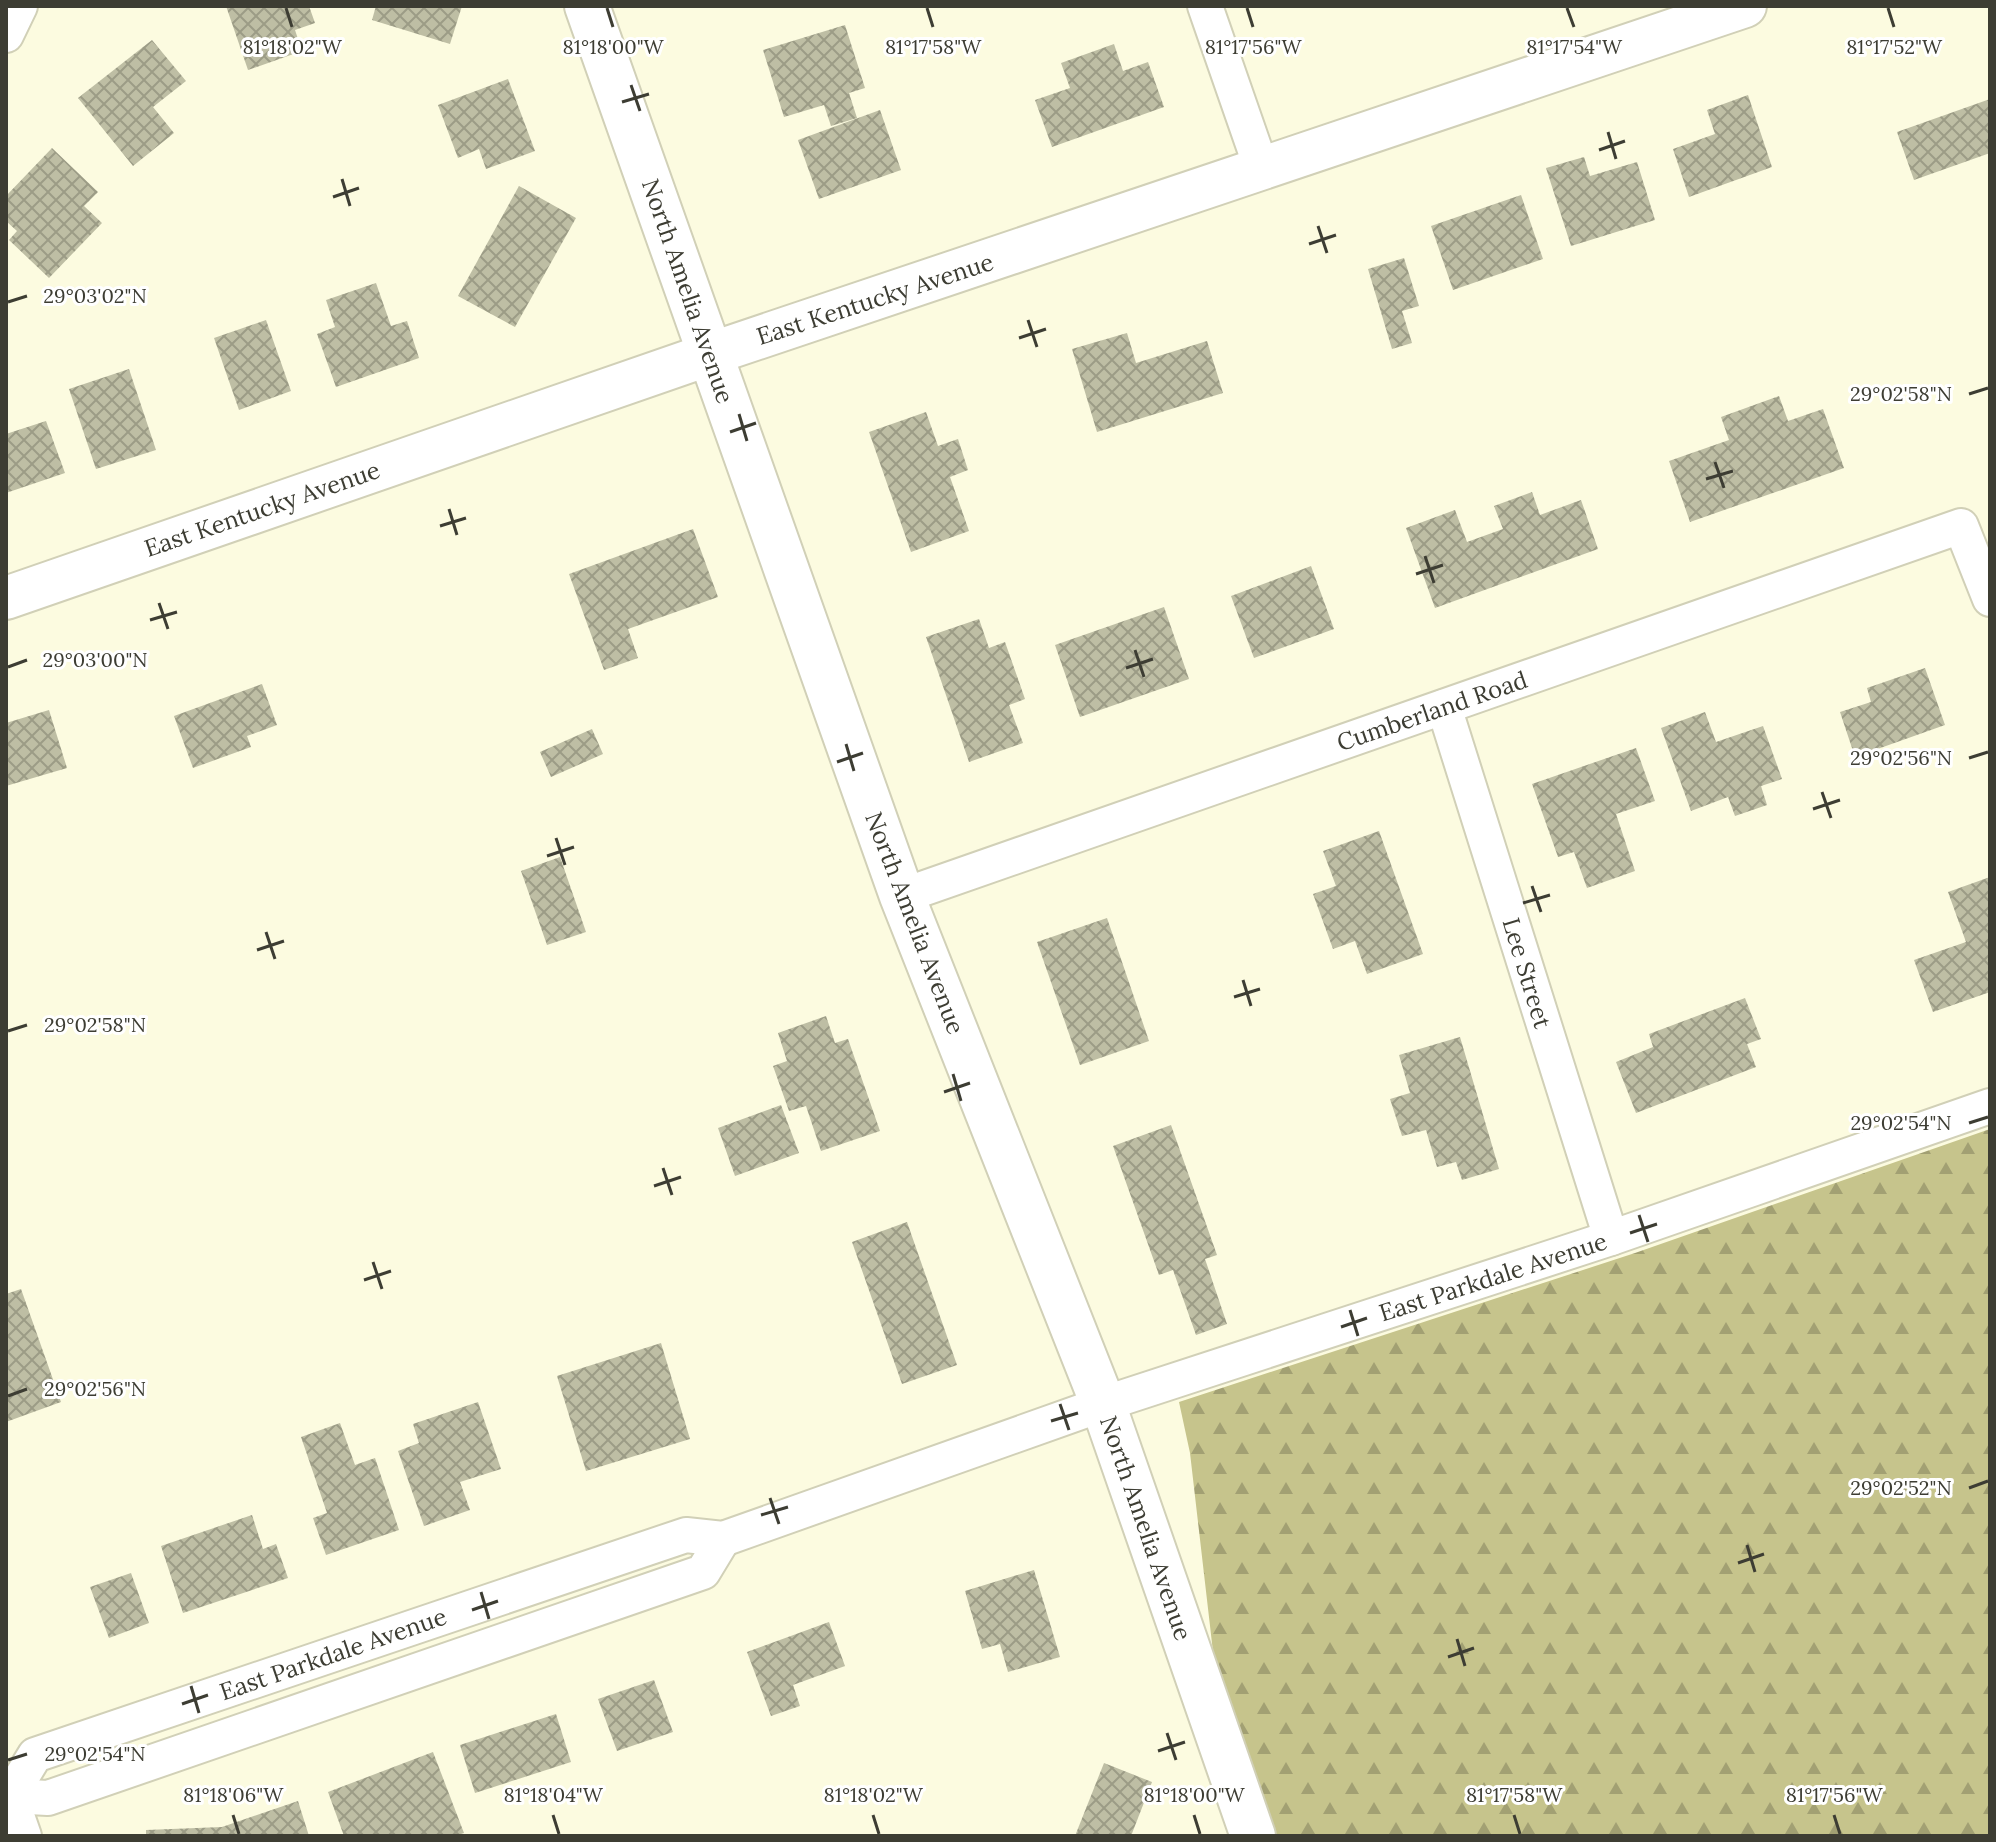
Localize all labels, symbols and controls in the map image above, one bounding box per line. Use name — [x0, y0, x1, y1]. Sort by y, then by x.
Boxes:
text: 81°18'02"W — [242, 34, 343, 59]
text: 81°18'00"W — [563, 34, 665, 59]
text: 81°17'58"W — [885, 34, 982, 59]
text: 81°17'56"W — [1205, 34, 1302, 59]
text: 81°17'54"W — [1526, 34, 1623, 59]
text: 81°17'52"W — [1846, 34, 1943, 59]
street label: North Amelia Avenue — [635, 175, 741, 407]
street label: East Kentucky Avenue — [753, 246, 997, 352]
text: 29°03'02"N — [43, 283, 147, 308]
text: 29°02'58"N — [1850, 381, 1952, 406]
street label: East Kentucky Avenue — [140, 454, 384, 564]
text: 29°03'00"N — [42, 647, 148, 672]
street label: Cumberland Road — [1333, 664, 1531, 758]
text: 29°02'56"N — [1850, 745, 1952, 770]
street label: North Amelia Avenue — [858, 807, 972, 1039]
street label: Lee Street — [1495, 914, 1559, 1033]
text: 29°02'58"N — [44, 1012, 146, 1037]
text: 29°02'54"N — [1850, 1110, 1952, 1135]
street label: East Parkdale Avenue — [1375, 1226, 1611, 1328]
text: 29°02'56"N — [44, 1376, 146, 1401]
street label: North Amelia Avenue — [1093, 1412, 1199, 1644]
text: 29°02'52"N — [1850, 1475, 1952, 1500]
street label: East Parkdale Avenue — [216, 1601, 450, 1707]
text: 29°02'54"N — [44, 1741, 146, 1766]
text: 81°18'06"W — [183, 1782, 284, 1807]
text: 81°18'04"W — [503, 1782, 604, 1807]
text: 81°18'02"W — [823, 1782, 924, 1807]
text: 81°18'00"W — [1144, 1782, 1246, 1807]
text: 81°17'58"W — [1466, 1782, 1563, 1807]
text: 81°17'56"W — [1786, 1782, 1883, 1807]

